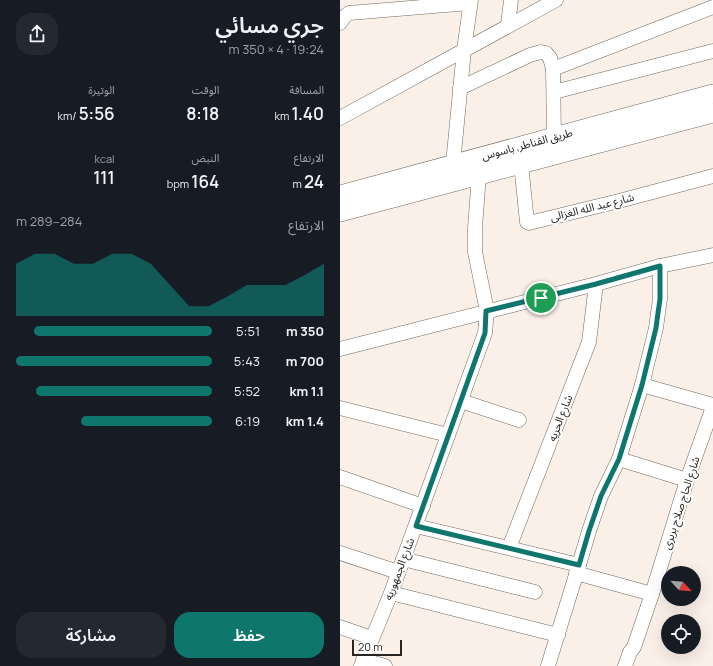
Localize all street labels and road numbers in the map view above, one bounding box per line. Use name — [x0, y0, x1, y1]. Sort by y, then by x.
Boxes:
street label: طريق القناطر, باسوس — [480, 124, 574, 163]
street label: شارع عبد الله الغزالى — [548, 189, 636, 225]
street label: شارع الحريه — [544, 392, 576, 444]
street label: شارع الحاج صلاح بربرى — [658, 454, 704, 552]
street label: شارع الجمهوريه — [380, 535, 418, 602]

